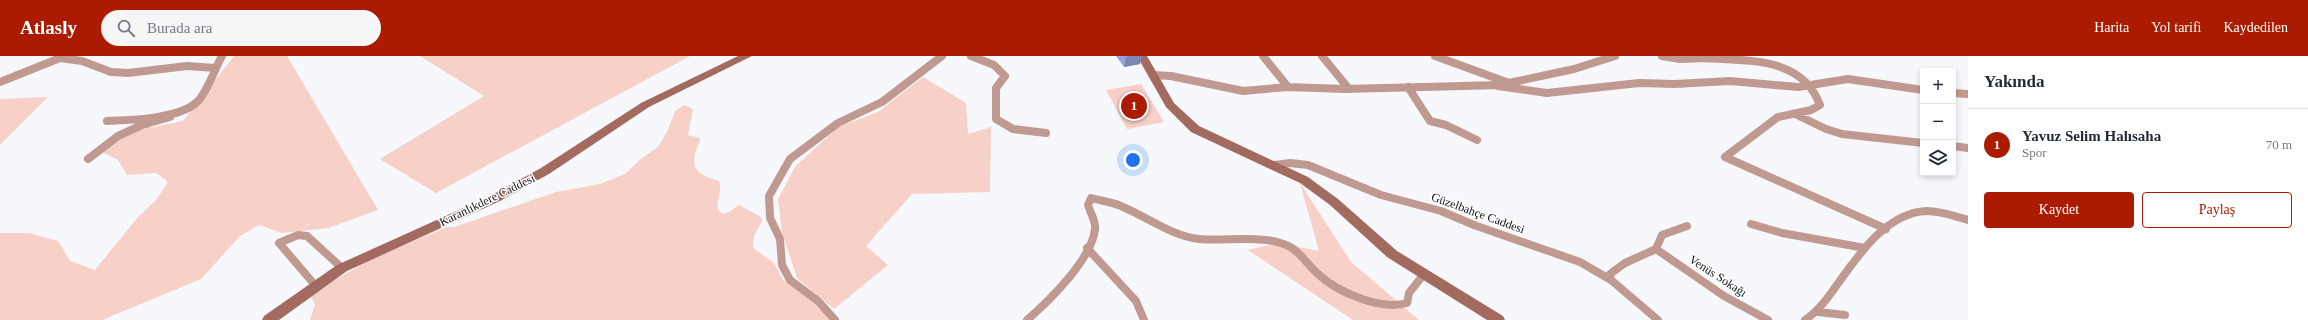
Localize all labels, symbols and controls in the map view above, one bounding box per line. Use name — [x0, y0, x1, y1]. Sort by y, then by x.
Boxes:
search box — [101, 10, 381, 46]
text: Atlasly — [20, 17, 77, 38]
icon: search — [115, 17, 137, 39]
text: Burada ara — [147, 20, 212, 36]
text: Harita — [2094, 20, 2129, 35]
text: Yol tarifi — [2151, 20, 2201, 35]
text: Kaydedilen — [2223, 20, 2288, 35]
map controls — [1920, 68, 1956, 176]
button: + — [1920, 68, 1956, 104]
text: Yakında — [1984, 72, 2044, 91]
pin: 1 — [1121, 91, 1147, 121]
button: − — [1920, 104, 1956, 140]
text: Yavuz Selim Halısaha — [2022, 128, 2161, 144]
text: 1 — [1994, 137, 2000, 152]
text: 70 m — [2266, 137, 2292, 152]
button: layers — [1920, 140, 1956, 176]
text: Spor — [2022, 145, 2047, 160]
your location — [1123, 150, 1143, 170]
street label: Karanlıkdere Caddesi — [437, 171, 538, 229]
street label: Güzelbahçe Caddesi — [1429, 190, 1527, 237]
button: Kaydet — [1984, 192, 2134, 228]
button: Paylaş — [2142, 192, 2292, 228]
street label: Venüs Sokağı — [1687, 252, 1750, 300]

